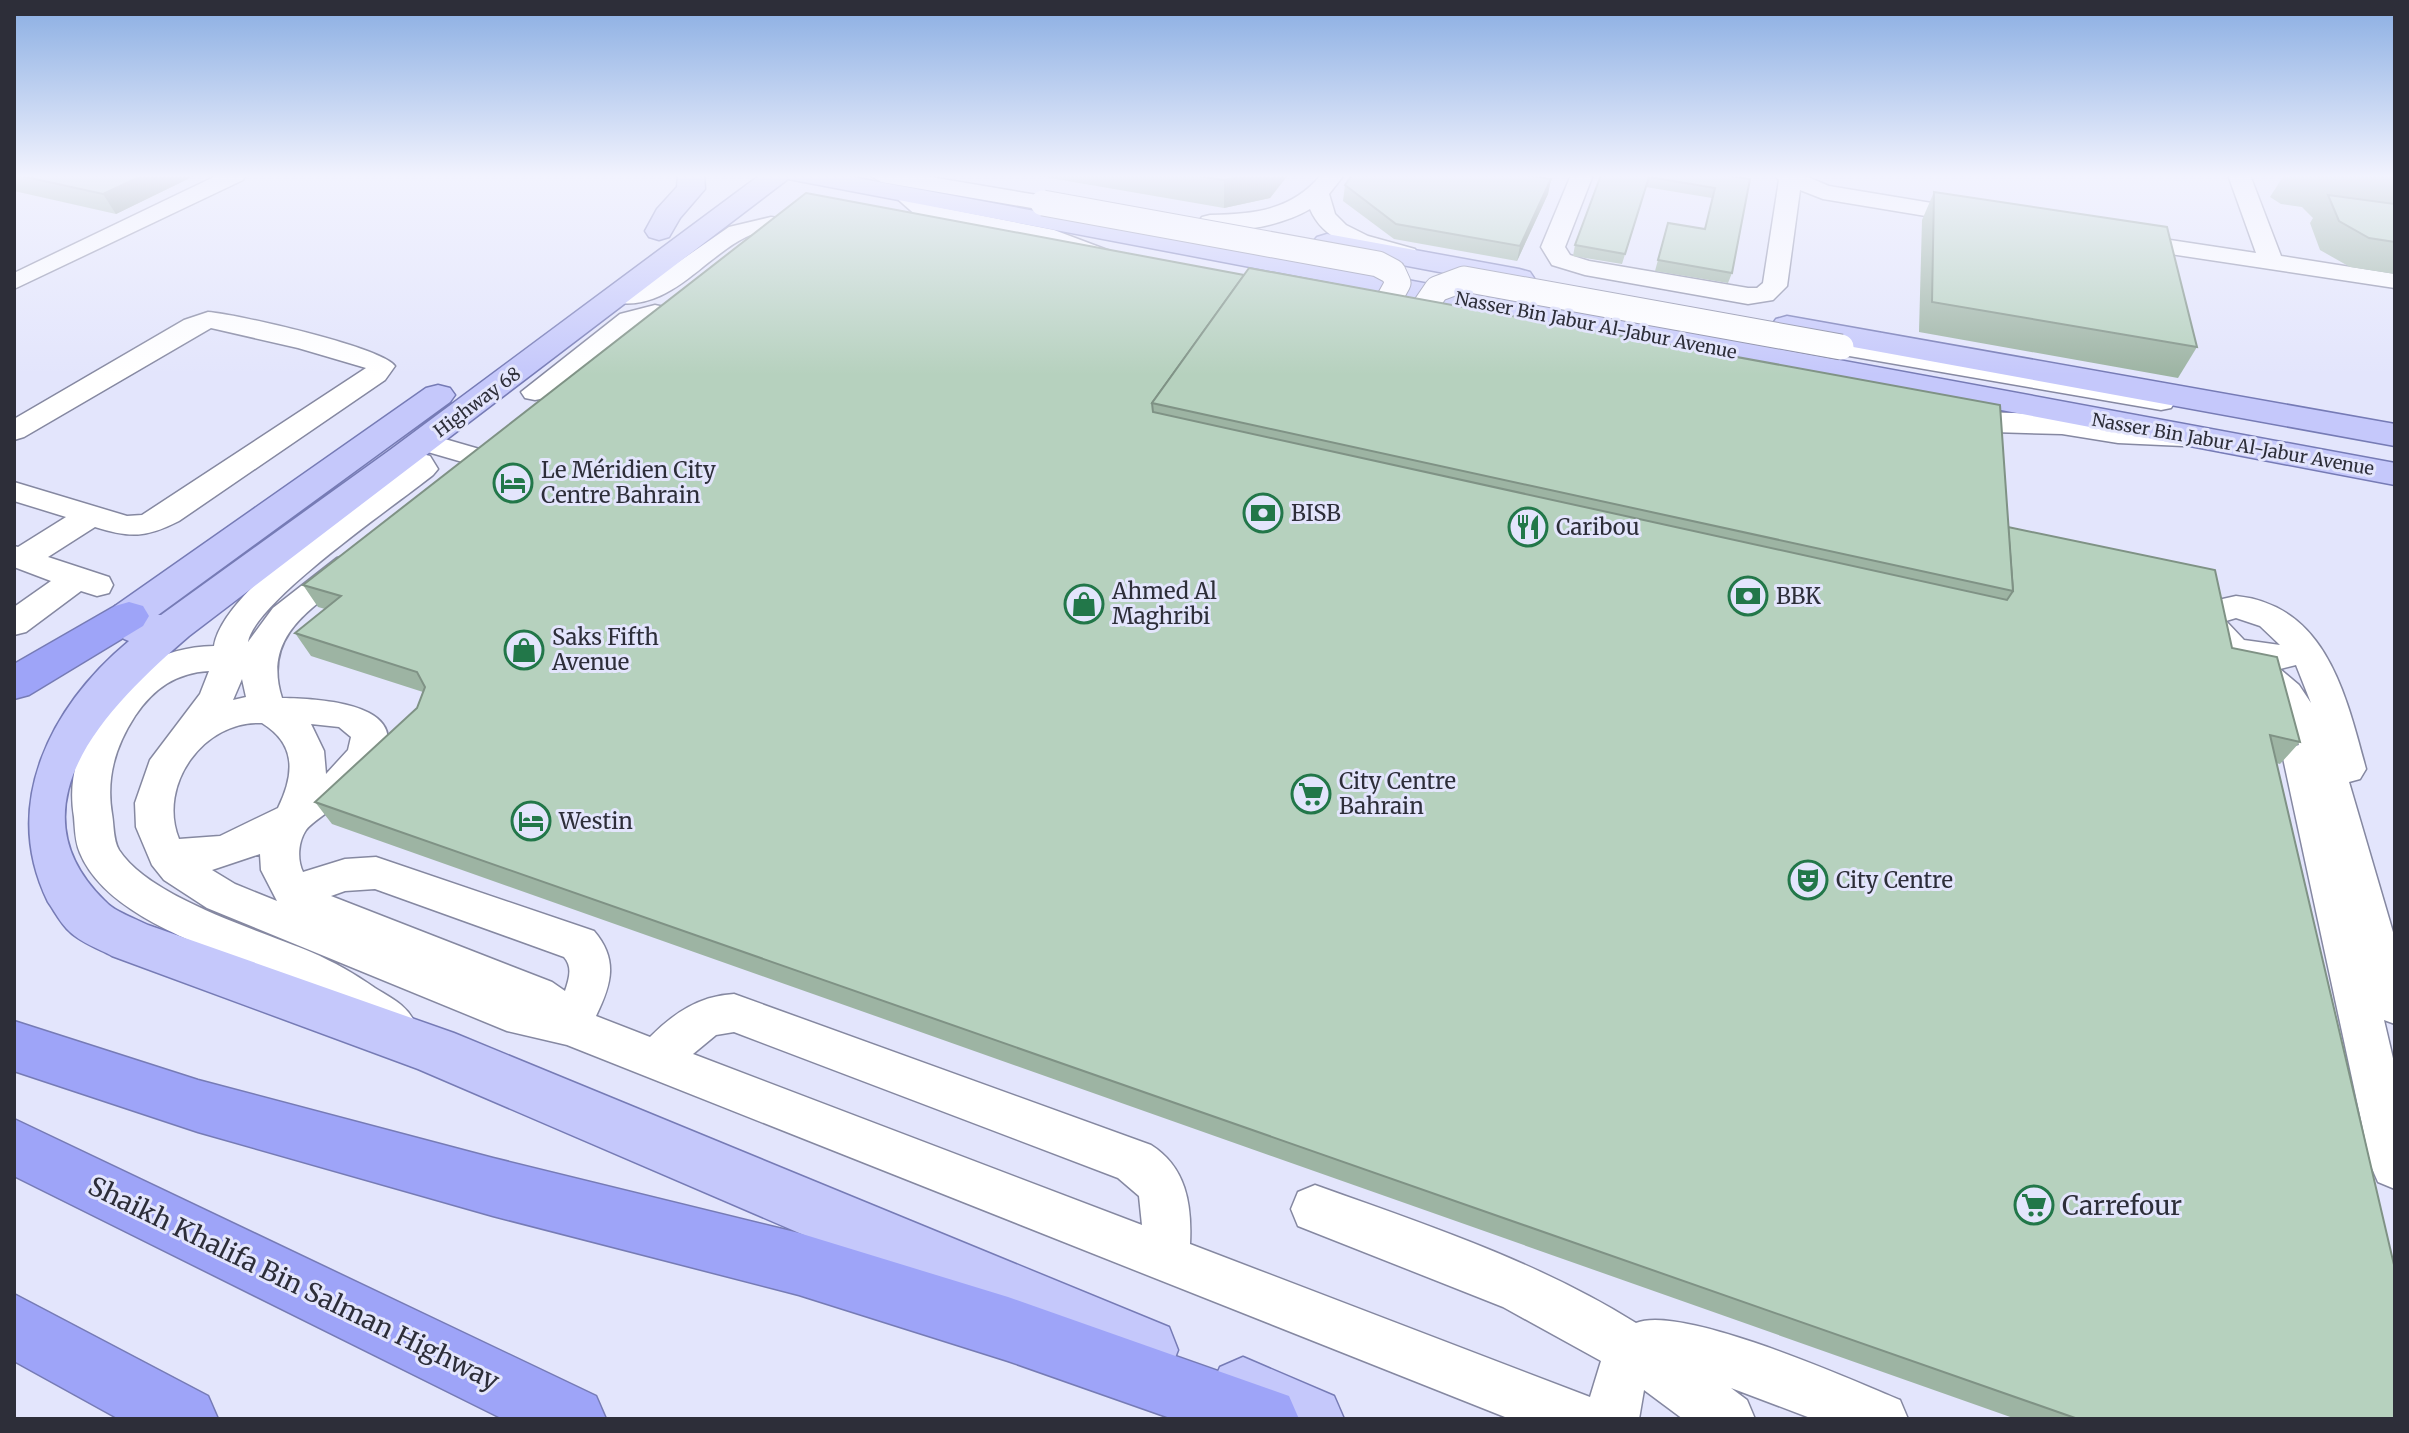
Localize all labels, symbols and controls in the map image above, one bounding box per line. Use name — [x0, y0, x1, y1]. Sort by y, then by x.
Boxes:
street label: Nasser Bin Jabur Al-Jabur Avenue — [1453, 286, 1739, 364]
street label: Highway 68 — [429, 362, 525, 442]
street label: Nasser Bin Jabur Al-Jabur Avenue — [2090, 408, 2376, 480]
place label: Le Méridien City Centre Bahrain — [541, 456, 716, 509]
hotel icon: Le Méridien City Centre Bahrain — [492, 462, 534, 504]
bank icon: BISB — [1242, 492, 1284, 534]
place label: BISB — [1291, 499, 1341, 527]
restaurant icon: Caribou — [1507, 506, 1549, 548]
place label: Caribou — [1556, 513, 1640, 541]
bank icon: BBK — [1727, 575, 1769, 617]
place label: Ahmed Al Maghribi — [1111, 577, 1217, 630]
place label: BBK — [1776, 582, 1821, 610]
shop icon: Ahmed Al Maghribi — [1063, 583, 1105, 625]
place label: Saks Fifth Avenue — [551, 623, 659, 676]
shop icon: Saks Fifth Avenue — [503, 629, 545, 671]
place label: City Centre Bahrain — [1339, 767, 1456, 820]
supermarket icon: City Centre Bahrain — [1290, 773, 1332, 815]
hotel icon: Westin — [510, 800, 552, 842]
place label: Westin — [558, 807, 633, 835]
theatre icon: City Centre — [1787, 859, 1829, 901]
place label: City Centre — [1836, 866, 1953, 894]
street label: Shaikh Khalifa Bin Salman Highway — [83, 1169, 506, 1397]
supermarket icon: Carrefour — [2013, 1184, 2055, 1226]
place label: Carrefour — [2062, 1189, 2182, 1222]

